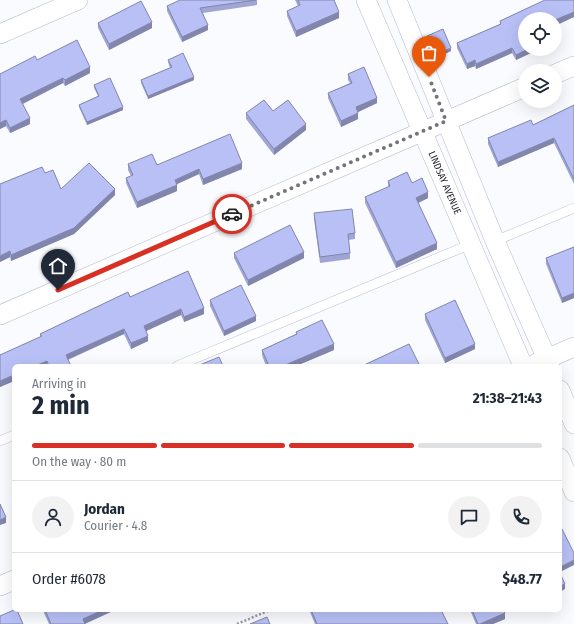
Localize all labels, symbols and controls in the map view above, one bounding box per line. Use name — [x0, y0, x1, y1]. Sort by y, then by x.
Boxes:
map controls — [518, 12, 562, 108]
button: locate — [518, 12, 562, 56]
pin — [412, 36, 446, 77]
icon: bag — [418, 42, 440, 64]
button: layers — [518, 64, 562, 108]
street label: LINDSAY AVENUE — [426, 149, 463, 217]
courier — [212, 194, 252, 234]
icon: car — [221, 203, 243, 225]
pin — [41, 249, 75, 290]
icon: home — [47, 255, 69, 277]
text: Arriving in — [32, 376, 86, 391]
text: 21:38–21:43 — [473, 389, 542, 407]
text: 2 min — [32, 390, 90, 421]
text: On the way · 80 m — [32, 454, 126, 469]
button: person — [32, 496, 74, 538]
button: chat — [448, 496, 490, 538]
button: phone — [500, 496, 542, 538]
text: Jordan — [84, 500, 125, 518]
text: Courier · 4.8 — [84, 518, 147, 533]
text: Order #6078 — [32, 570, 106, 588]
text: $48.77 — [503, 570, 542, 588]

